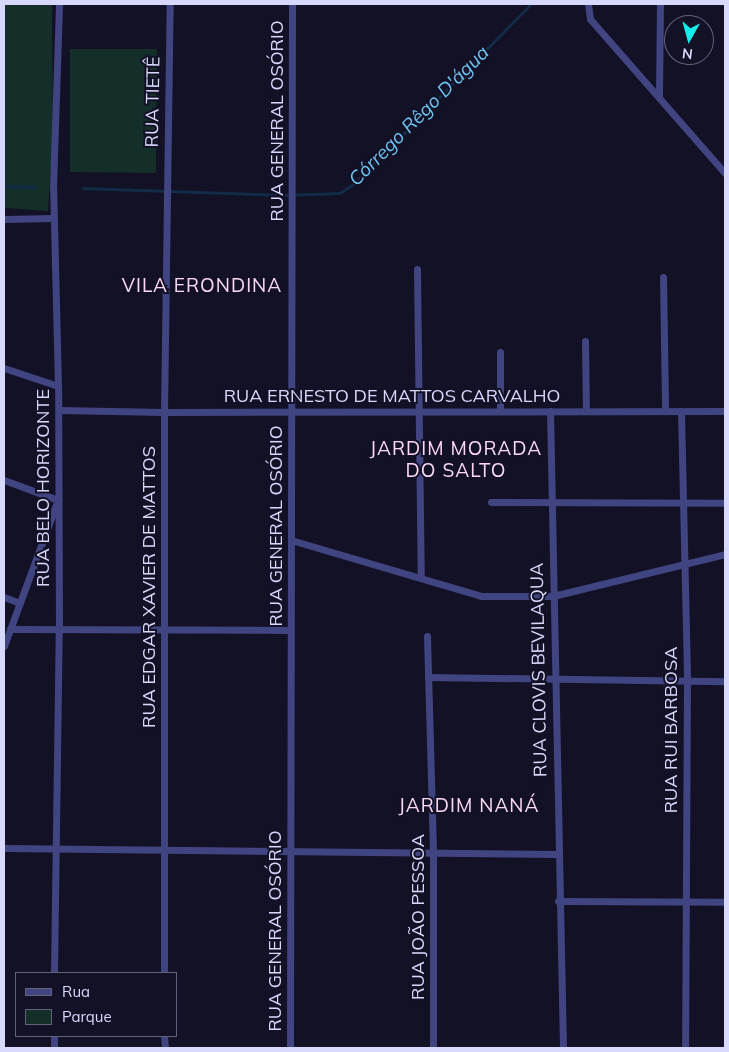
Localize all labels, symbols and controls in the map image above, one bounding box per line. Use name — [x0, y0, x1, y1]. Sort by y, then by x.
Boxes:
north arrow — [664, 15, 714, 65]
street label: RUA GENERAL OSÓRIO — [266, 20, 288, 222]
water label: Córrego Rêgo D'água — [344, 41, 494, 191]
text: N — [681, 44, 694, 63]
street label: RUA TIETÊ — [141, 56, 165, 148]
district label: VILA ERONDINA — [120, 275, 284, 297]
street label: RUA ERNESTO DE MATTOS CARVALHO — [224, 385, 560, 407]
street label: RUA BELO HORIZONTE — [32, 389, 54, 587]
street label: RUA GENERAL OSÓRIO — [265, 425, 287, 627]
district label: JARDIM MORADA DO SALTO — [368, 438, 544, 482]
street label: RUA EDGAR XAVIER DE MATTOS — [138, 446, 160, 728]
street label: RUA CLOVIS BEVILAQUA — [526, 563, 552, 777]
street label: RUA RUI BARBOSA — [660, 647, 682, 813]
district label: JARDIM NANÁ — [397, 795, 541, 817]
street label: RUA GENERAL OSÓRIO — [264, 830, 286, 1032]
street label: RUA JOÃO PESSOA — [407, 834, 429, 1000]
legend — [15, 972, 178, 1037]
text: Rua — [62, 982, 90, 1001]
text: Parque — [62, 1007, 112, 1026]

